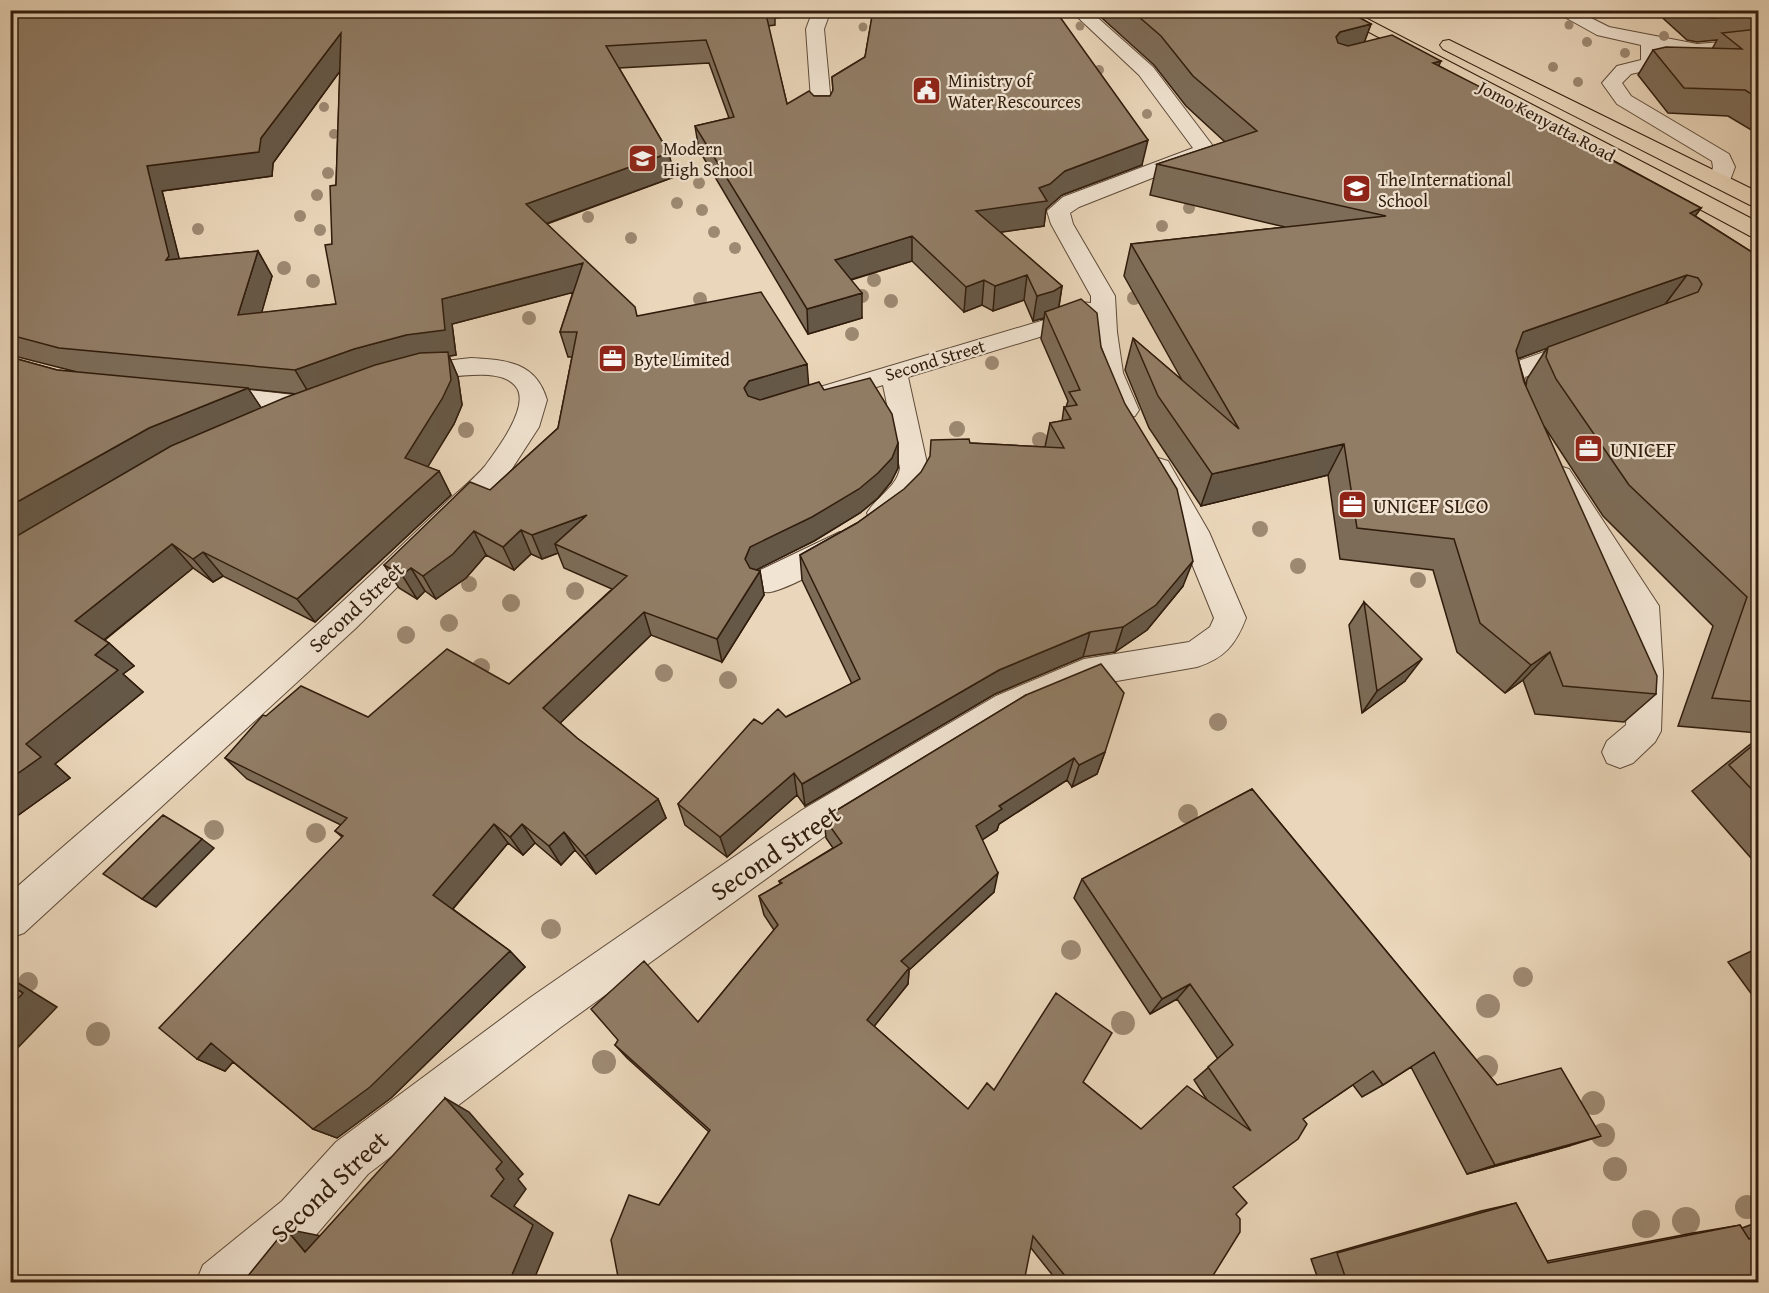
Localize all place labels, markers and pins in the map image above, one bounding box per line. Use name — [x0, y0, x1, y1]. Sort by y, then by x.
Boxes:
place label: Ministry of Water Rescources — [948, 67, 1081, 115]
public building icon: Ministry of Water Rescources — [911, 74, 943, 106]
place label: Modern High School — [663, 135, 753, 183]
school or university icon: Modern High School — [626, 142, 658, 174]
place label: The International School — [1378, 166, 1511, 214]
school or university icon: The International School — [1341, 173, 1373, 205]
office icon: Byte Limited — [597, 343, 629, 375]
place label: Byte Limited — [634, 346, 730, 373]
office icon: UNICEF — [1573, 433, 1605, 465]
place label: UNICEF — [1610, 434, 1676, 465]
office icon: UNICEF SLCO — [1336, 489, 1368, 521]
place label: UNICEF SLCO — [1373, 490, 1489, 521]

